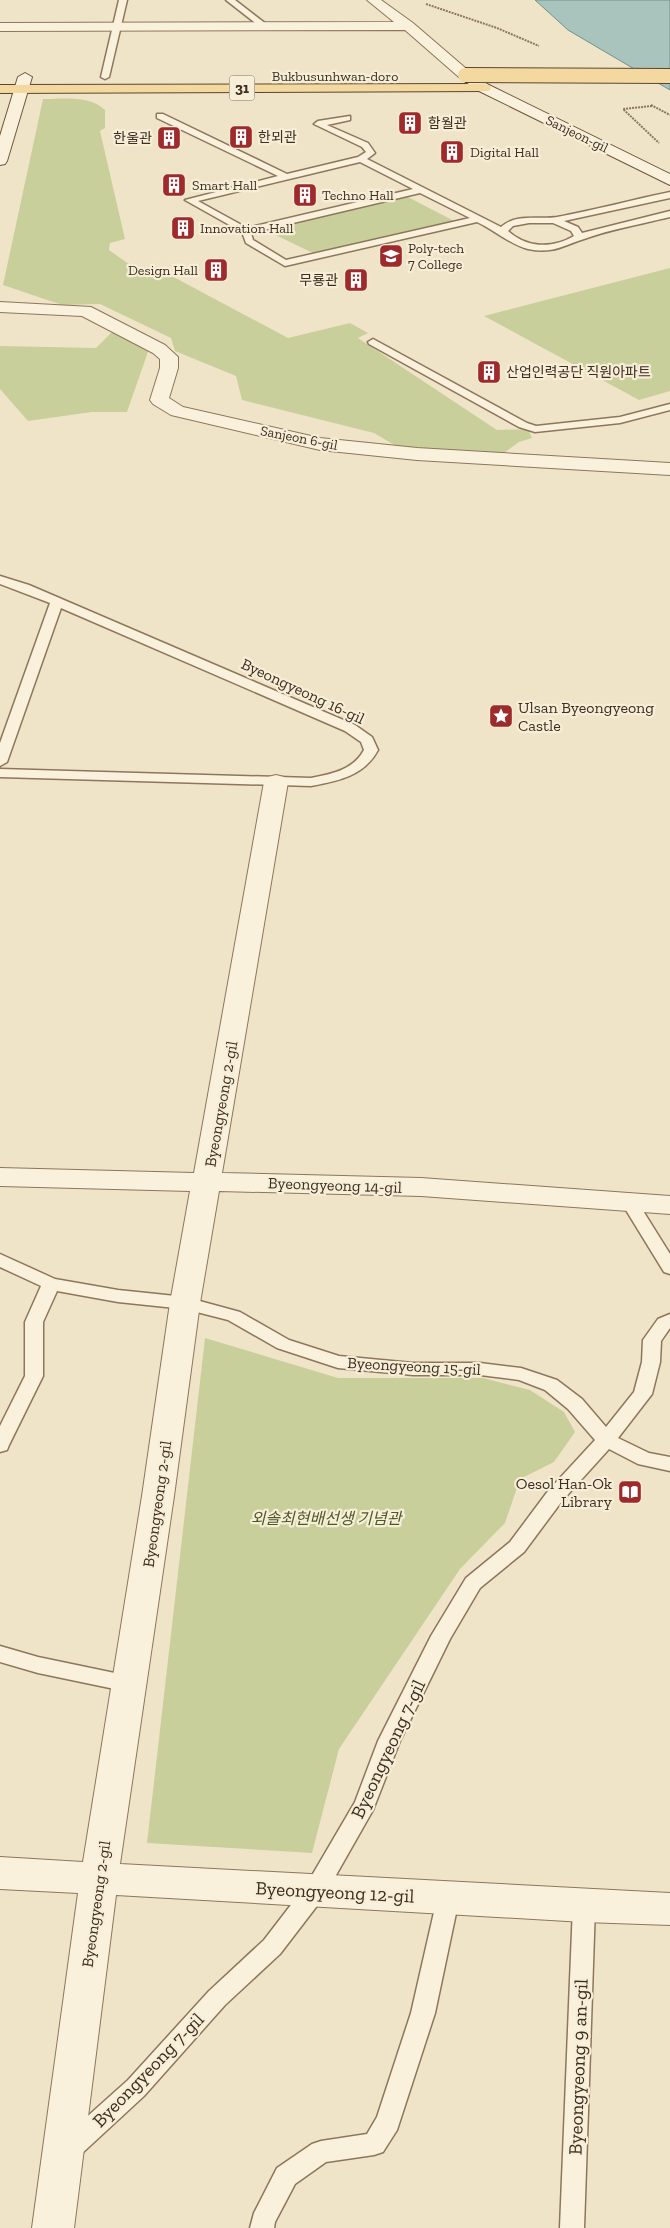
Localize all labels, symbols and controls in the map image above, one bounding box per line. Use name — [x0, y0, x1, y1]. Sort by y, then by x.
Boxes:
street label: Bukbusunhwan-doro — [272, 68, 398, 85]
road number: 31 — [230, 76, 254, 100]
building icon: 함월관 — [397, 110, 423, 136]
street label: Sanjeon-gil — [543, 112, 611, 157]
place label: 함월관 — [428, 115, 467, 132]
building icon: 한뫼관 — [228, 124, 254, 150]
building icon: 한울관 — [156, 125, 182, 151]
place label: 한뫼관 — [258, 129, 297, 146]
place label: 한울관 — [113, 130, 152, 147]
building icon: Digital Hall — [439, 139, 465, 165]
place label: Digital Hall — [470, 144, 539, 161]
building icon: Smart Hall — [161, 172, 187, 198]
place label: Smart Hall — [192, 177, 257, 194]
building icon: Techno Hall — [292, 182, 318, 208]
place label: Techno Hall — [322, 187, 394, 204]
building icon: Innovation Hall — [170, 215, 196, 241]
place label: Innovation Hall — [200, 220, 294, 237]
place label: Poly-tech 7 College — [408, 240, 464, 273]
school or university icon: Poly-tech 7 College — [378, 243, 404, 269]
building icon: Design Hall — [203, 257, 229, 283]
place label: Design Hall — [128, 262, 198, 279]
building icon: 무룡관 — [343, 267, 369, 293]
place label: 무룡관 — [299, 272, 338, 289]
building icon: 산업인력공단 직원아파트 — [476, 359, 502, 385]
place label: 산업인력공단 직원아파트 — [506, 364, 651, 381]
street label: Sanjeon 6-gil — [259, 422, 339, 454]
street label: Byeongyeong 16-gil — [238, 654, 368, 728]
place label: Ulsan Byeongyeong Castle — [518, 698, 654, 735]
place icon: Ulsan Byeongyeong Castle — [488, 703, 514, 729]
street label: Byeongyeong 2-gil — [201, 1039, 241, 1169]
street label: Byeongyeong 14-gil — [268, 1173, 402, 1197]
street label: Byeongyeong 15-gil — [347, 1353, 481, 1379]
street label: Byeongyeong 2-gil — [139, 1439, 175, 1569]
place label: Oesol Han-Ok Library — [516, 1474, 613, 1511]
library icon: Oesol Han-Ok Library — [617, 1479, 643, 1505]
park label: 외솔최현배선생 기념관 — [251, 1509, 404, 1528]
street label: Byeongyeong 7-gil — [346, 1676, 430, 1822]
street label: Byeongyeong 2-gil — [78, 1839, 114, 1969]
street label: Byeongyeong 12-gil — [255, 1876, 415, 1908]
street label: Byeongyeong 9 an-gil — [563, 1979, 593, 2155]
street label: Byeongyeong 7-gil — [87, 2008, 209, 2132]

